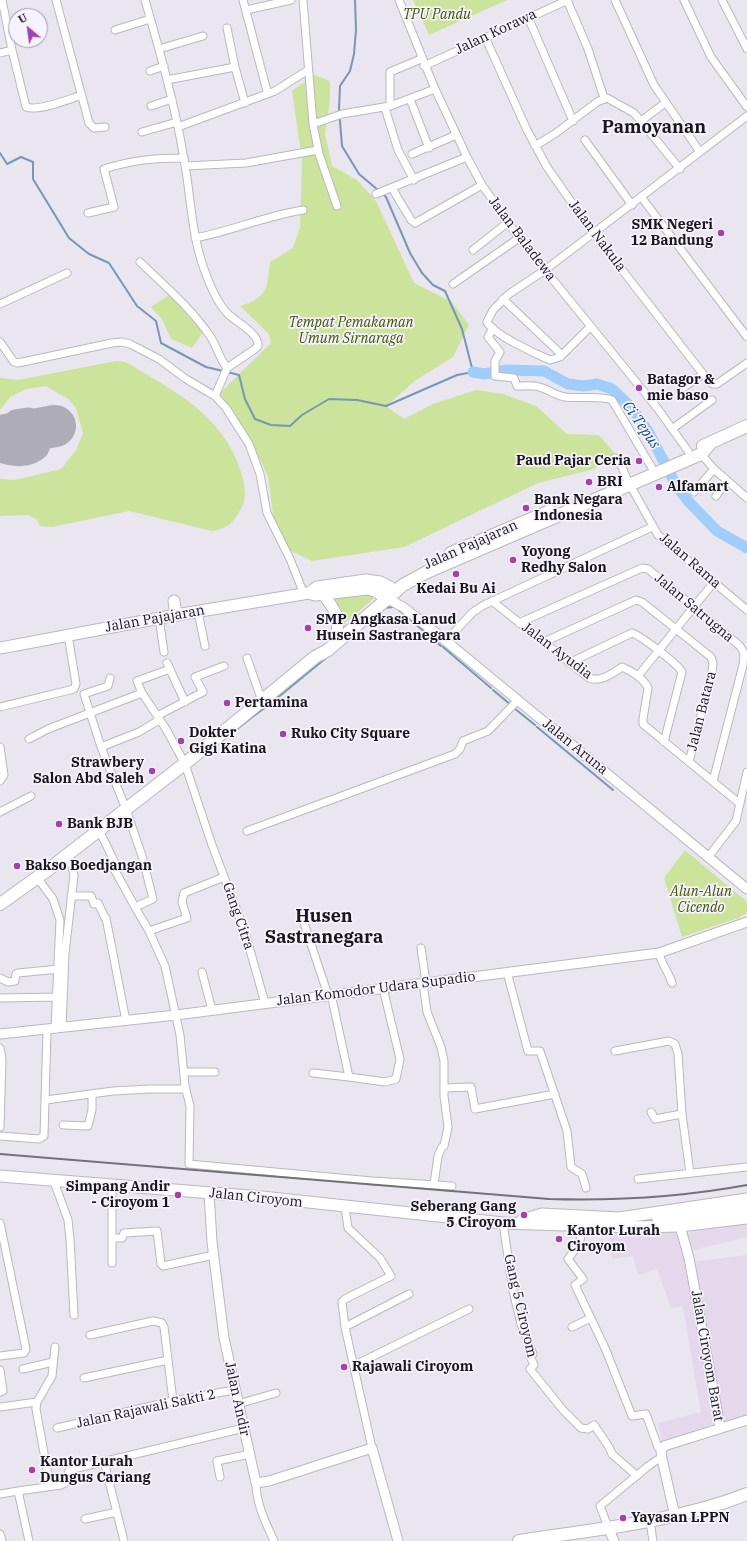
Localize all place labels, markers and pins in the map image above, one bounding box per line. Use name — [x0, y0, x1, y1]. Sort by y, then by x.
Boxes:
place label: SMK Negeri 12 Bandung — [631, 217, 713, 250]
marker: SMK Negeri 12 Bandung — [716, 228, 726, 238]
place label: Batagor & mie baso — [647, 372, 715, 404]
marker: Batagor & mie baso — [634, 383, 644, 393]
place label: Paud Pajar Ceria — [516, 453, 631, 469]
marker: Paud Pajar Ceria — [634, 456, 644, 466]
place label: BRI — [597, 474, 623, 490]
marker: BRI — [584, 477, 594, 487]
place label: Alfamart — [667, 479, 729, 495]
marker: Alfamart — [654, 482, 664, 492]
place label: Bank Negara Indonesia — [534, 492, 623, 524]
marker: Bank Negara Indonesia — [521, 503, 531, 513]
place label: Yoyong Redhy Salon — [521, 544, 607, 576]
marker: Yoyong Redhy Salon — [508, 555, 518, 565]
marker: Kedai Bu Ai — [451, 569, 461, 579]
place label: Kedai Bu Ai — [416, 581, 496, 597]
place label: SMP Angkasa Lanud Husein Sastranegara — [316, 612, 461, 644]
marker: SMP Angkasa Lanud Husein Sastranegara — [303, 623, 313, 633]
place label: Pertamina — [235, 695, 308, 711]
marker: Pertamina — [222, 698, 232, 708]
place label: Dokter Gigi Katina — [189, 725, 267, 758]
place label: Ruko City Square — [291, 726, 410, 742]
marker: Ruko City Square — [278, 729, 288, 739]
marker: Dokter Gigi Katina — [176, 736, 186, 746]
place label: Strawbery Salon Abd Saleh — [33, 755, 144, 788]
marker: Strawbery Salon Abd Saleh — [147, 766, 157, 776]
place label: Bank BJB — [67, 816, 133, 832]
marker: Bank BJB — [54, 819, 64, 829]
place label: Bakso Boedjangan — [25, 858, 152, 874]
marker: Bakso Boedjangan — [12, 861, 22, 871]
place label: Simpang Andir - Ciroyom 1 — [66, 1179, 170, 1212]
marker: Simpang Andir - Ciroyom 1 — [173, 1190, 183, 1200]
place label: Seberang Gang 5 Ciroyom — [411, 1199, 516, 1232]
marker: Seberang Gang 5 Ciroyom — [519, 1210, 529, 1220]
place label: Kantor Lurah Ciroyom — [567, 1223, 660, 1256]
marker: Kantor Lurah Ciroyom — [554, 1234, 564, 1244]
place label: Rajawali Ciroyom — [352, 1359, 473, 1375]
marker: Rajawali Ciroyom — [339, 1362, 349, 1372]
place label: Kantor Lurah Dungus Cariang — [40, 1454, 151, 1486]
marker: Kantor Lurah Dungus Cariang — [27, 1465, 37, 1475]
place label: Yayasan LPPN — [631, 1510, 730, 1526]
marker: Yayasan LPPN — [618, 1513, 628, 1523]

